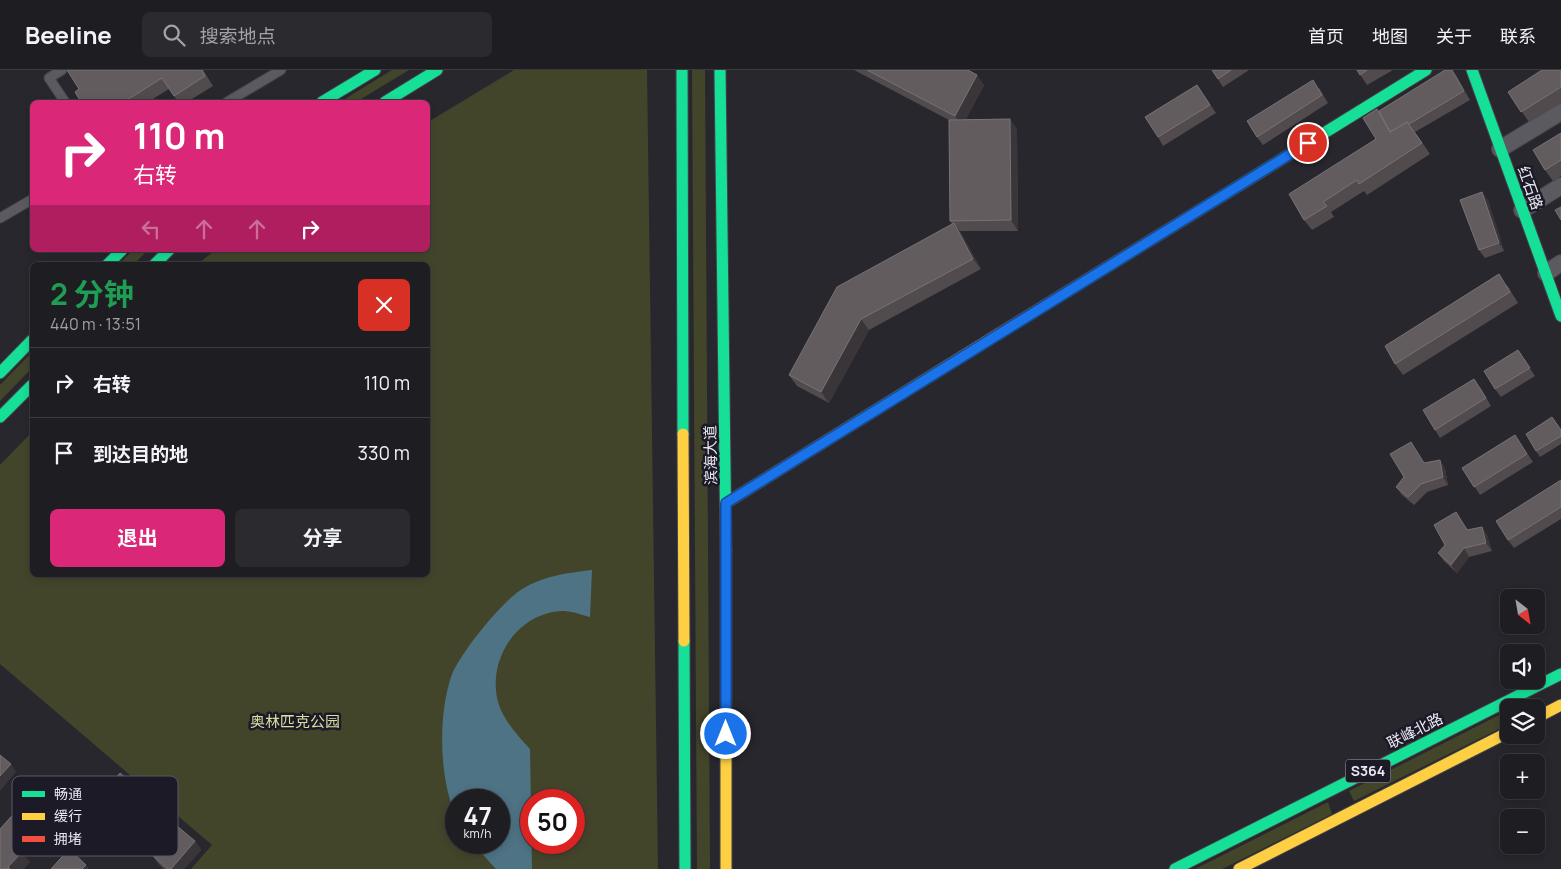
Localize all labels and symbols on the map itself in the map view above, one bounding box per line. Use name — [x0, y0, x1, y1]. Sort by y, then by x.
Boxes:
pin — [1287, 122, 1329, 164]
street label: 红石路 — [1513, 163, 1548, 213]
street label: 滨海大道 — [699, 425, 722, 485]
north arrow — [1500, 589, 1545, 634]
position arrow — [699, 707, 751, 759]
street label: 联峰北路 — [1383, 708, 1446, 754]
park label: 奥林匹克公园 — [250, 711, 340, 732]
road number: S364 — [1346, 759, 1390, 782]
legend — [12, 776, 178, 856]
text: 畅通 — [54, 784, 82, 803]
speed limit sign: 50 — [520, 789, 585, 854]
text: 缓行 — [54, 806, 82, 825]
text: 拥堵 — [54, 829, 82, 848]

